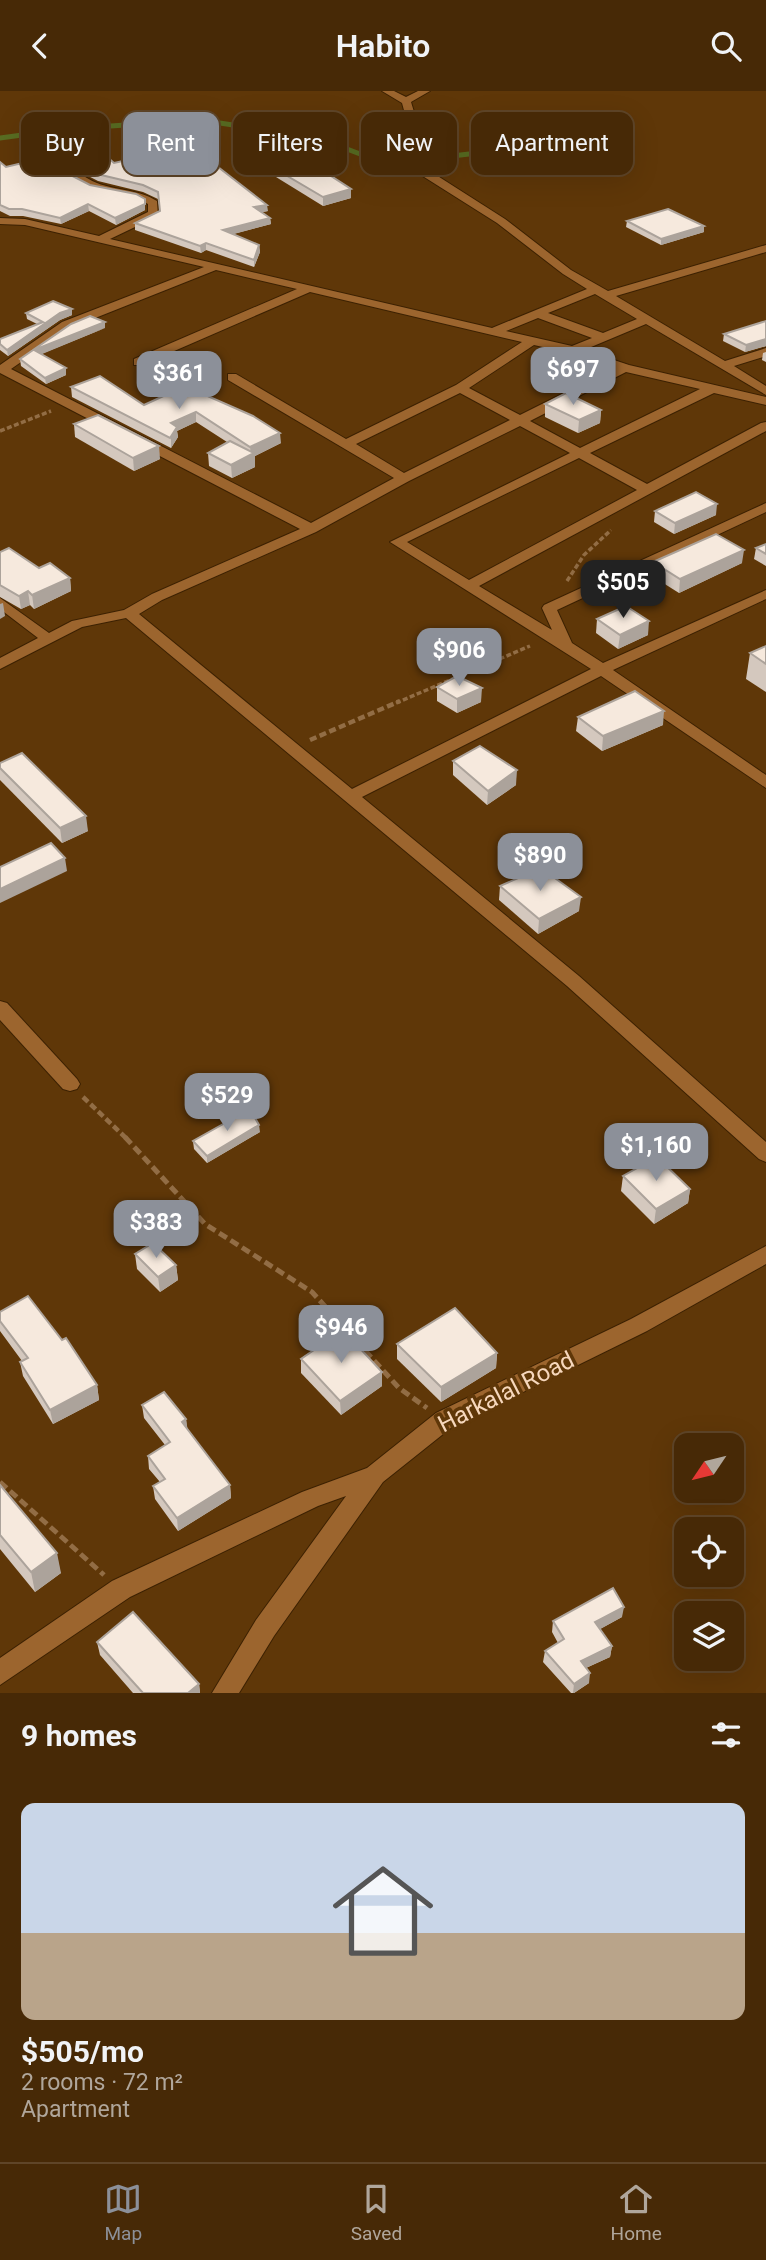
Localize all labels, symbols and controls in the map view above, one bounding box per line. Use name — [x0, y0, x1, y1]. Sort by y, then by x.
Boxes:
icon: back — [21, 27, 59, 65]
text: Habito — [336, 27, 430, 65]
icon: search — [707, 27, 745, 65]
chip: Buy — [21, 112, 109, 175]
chip: Rent — [123, 112, 219, 175]
chip: Filters — [233, 112, 347, 175]
chip: New — [361, 112, 457, 175]
chip: Apartment — [471, 112, 633, 175]
pin: $697 — [532, 347, 614, 407]
pin: $361 — [138, 351, 220, 411]
text: $697 — [547, 356, 599, 383]
text: $361 — [153, 360, 205, 387]
pin: $505 — [582, 561, 664, 620]
text: $505 — [597, 569, 649, 596]
pin: $906 — [418, 629, 500, 688]
text: $906 — [433, 637, 485, 664]
pin: $890 — [499, 833, 581, 893]
text: $890 — [514, 842, 566, 869]
pin: $529 — [186, 1073, 268, 1133]
text: $529 — [201, 1082, 253, 1109]
pin: $1,160 — [599, 1123, 713, 1183]
text: $1,160 — [620, 1132, 692, 1159]
pin: $383 — [115, 1201, 197, 1260]
text: $383 — [130, 1209, 182, 1236]
pin: $946 — [300, 1305, 382, 1365]
text: $946 — [315, 1314, 367, 1341]
street label: Harkalal Road — [433, 1346, 579, 1438]
north arrow — [674, 1433, 744, 1503]
map controls — [674, 1433, 744, 1671]
button: locate — [674, 1517, 744, 1587]
button: layers — [674, 1601, 744, 1671]
icon: filters — [707, 1716, 745, 1754]
text: 9 homes — [21, 1718, 137, 1753]
icon: home — [320, 1848, 446, 1974]
text: $505/mo — [21, 2034, 144, 2069]
text: 2 rooms · 72 m² — [21, 2069, 183, 2096]
text: Apartment — [21, 2096, 130, 2123]
tab: Map — [104, 2180, 142, 2245]
tab: Saved — [351, 2180, 402, 2245]
tab: Home — [611, 2180, 662, 2245]

